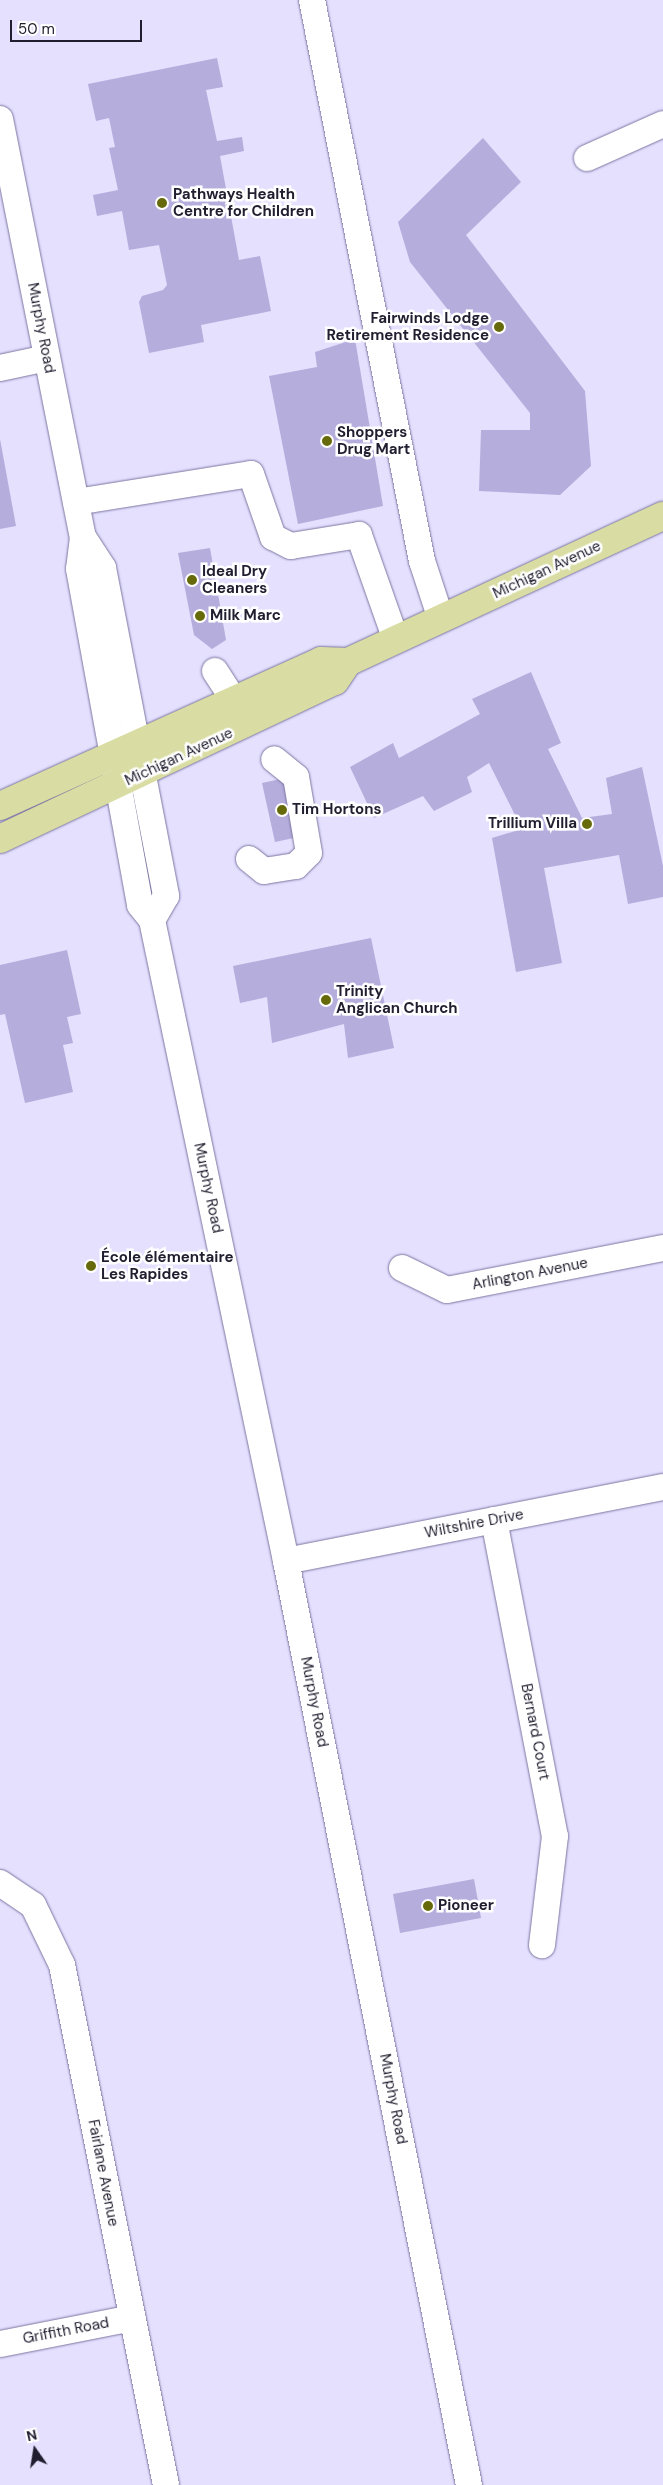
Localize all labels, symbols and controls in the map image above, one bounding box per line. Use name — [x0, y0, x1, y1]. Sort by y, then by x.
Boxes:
scale bar — [12, 10, 145, 42]
text: 50 m — [18, 19, 55, 39]
place label: Pathways Health Centre for Children — [173, 185, 314, 220]
marker: Pathways Health Centre for Children — [155, 196, 169, 210]
street label: Murphy Road — [23, 281, 59, 375]
place label: Fairwinds Lodge Retirement Residence — [327, 309, 489, 344]
marker: Fairwinds Lodge Retirement Residence — [493, 321, 505, 333]
place label: Shoppers Drug Mart — [337, 423, 410, 458]
marker: Shoppers Drug Mart — [321, 435, 333, 447]
street label: Michigan Avenue — [490, 537, 604, 603]
place label: Ideal Dry Cleaners — [202, 562, 267, 597]
marker: Ideal Dry Cleaners — [186, 574, 198, 586]
place label: Milk Marc — [210, 607, 281, 625]
marker: Milk Marc — [194, 610, 206, 622]
street label: Michigan Avenue — [122, 724, 236, 790]
place label: Tim Hortons — [292, 801, 381, 819]
marker: Tim Hortons — [276, 804, 288, 816]
place label: Trillium Villa — [488, 815, 577, 833]
marker: Trillium Villa — [581, 818, 593, 830]
place label: Trinity Anglican Church — [336, 982, 458, 1017]
marker: Trinity Anglican Church — [320, 994, 332, 1006]
street label: Murphy Road — [190, 1141, 226, 1235]
place label: École élémentaire Les Rapides — [101, 1248, 233, 1283]
street label: Arlington Avenue — [471, 1254, 589, 1294]
marker: École élémentaire Les Rapides — [85, 1260, 97, 1272]
street label: Wiltshire Drive — [423, 1506, 525, 1542]
street label: Murphy Road — [296, 1655, 332, 1749]
street label: Bernard Court — [517, 1682, 553, 1782]
place label: Pioneer — [438, 1897, 494, 1915]
marker: Pioneer — [422, 1900, 434, 1912]
street label: Murphy Road — [375, 2052, 411, 2146]
street label: Fairlane Avenue — [84, 2118, 122, 2228]
street label: Griffith Road — [21, 2314, 111, 2348]
north arrow — [10, 2425, 60, 2475]
text: N — [25, 2425, 39, 2445]

